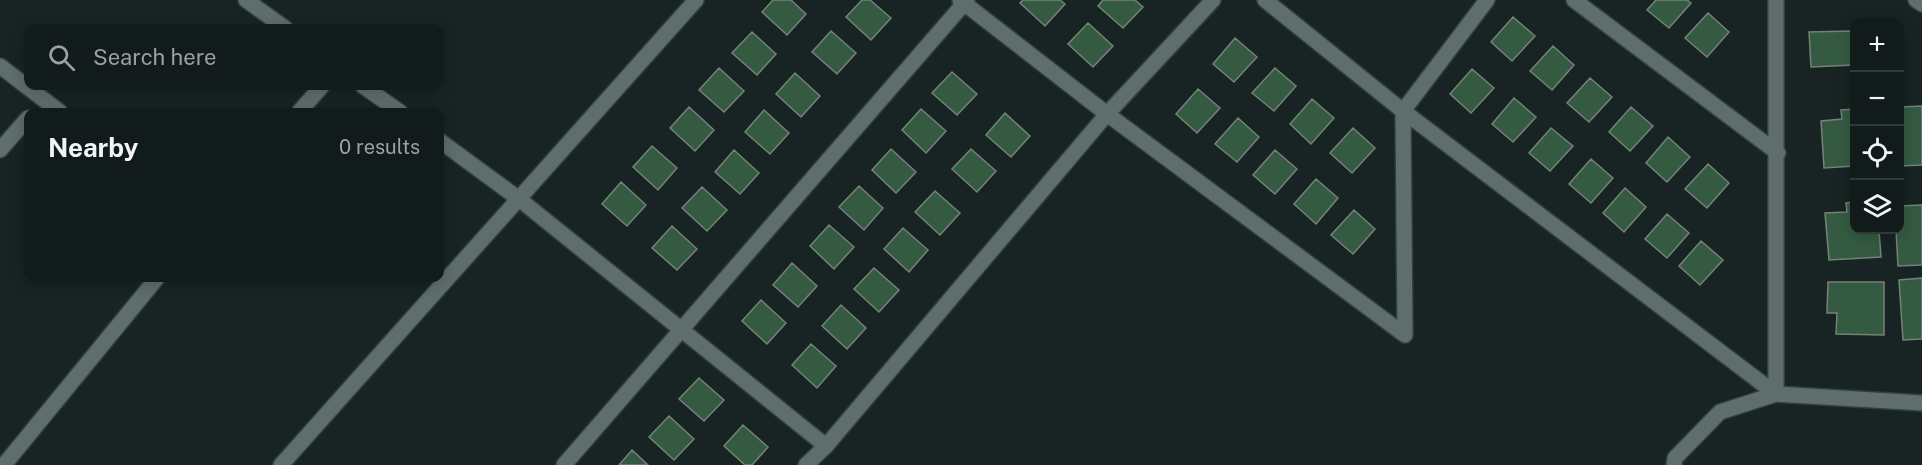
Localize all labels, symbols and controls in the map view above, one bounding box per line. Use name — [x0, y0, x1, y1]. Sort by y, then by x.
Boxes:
map controls — [1850, 18, 1904, 234]
button: + — [1850, 18, 1904, 72]
search box — [24, 24, 444, 90]
icon: search — [45, 41, 78, 74]
text: Search here — [93, 44, 217, 70]
button: − — [1850, 72, 1904, 126]
button: locate — [1850, 126, 1904, 180]
text: Nearby — [48, 132, 138, 163]
text: 0 results — [339, 135, 420, 159]
button: layers — [1850, 180, 1904, 234]

